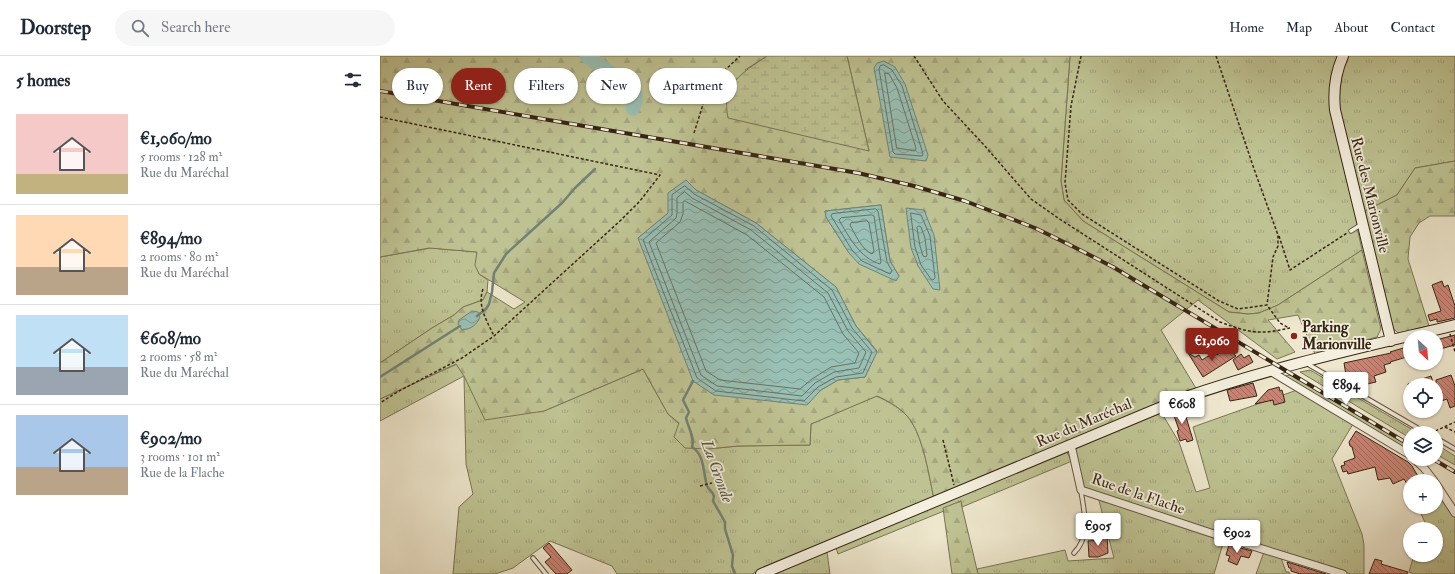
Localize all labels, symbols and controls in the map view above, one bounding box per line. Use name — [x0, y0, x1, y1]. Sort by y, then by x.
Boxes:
search box — [115, 10, 395, 46]
text: Doorstep — [20, 16, 91, 40]
icon: search — [129, 17, 151, 39]
text: Search here — [161, 18, 230, 37]
text: Home — [1229, 19, 1264, 36]
text: Map — [1286, 19, 1312, 36]
text: About — [1334, 19, 1368, 36]
text: Contact — [1390, 19, 1435, 36]
chip: Buy — [392, 68, 443, 104]
chip: Rent — [451, 68, 506, 104]
chip: Filters — [514, 68, 578, 104]
chip: New — [586, 68, 641, 104]
chip: Apartment — [649, 68, 737, 104]
icon: filters — [342, 69, 364, 91]
text: 5 homes — [16, 70, 70, 91]
text: €1,060/mo — [140, 128, 212, 149]
icon: home — [48, 130, 96, 178]
street label: Rue des Marionville — [1346, 135, 1394, 255]
text: 5 rooms · 128 m² — [140, 149, 222, 165]
text: Rue du Maréchal — [140, 165, 229, 181]
text: €894/mo — [140, 228, 202, 249]
icon: home — [48, 231, 96, 279]
text: 2 rooms · 80 m² — [140, 249, 218, 265]
text: Rue du Maréchal — [140, 265, 229, 281]
place label: Parking Marionville — [1301, 318, 1372, 354]
text: €608/mo — [140, 328, 201, 349]
pin: €1,060 — [1179, 328, 1245, 362]
north arrow — [1403, 330, 1443, 370]
map controls — [1403, 330, 1443, 562]
icon: home — [48, 331, 96, 379]
marker: Parking Marionville — [1289, 331, 1299, 341]
text: €1,060 — [1194, 333, 1230, 349]
text: 2 rooms · 58 m² — [140, 349, 218, 365]
text: Rue du Maréchal — [140, 365, 229, 381]
pin: €894 — [1322, 372, 1370, 406]
text: €894 — [1332, 377, 1360, 393]
button: locate — [1403, 378, 1443, 418]
pin: €608 — [1158, 391, 1206, 425]
street label: Rue du Maréchal — [1033, 394, 1135, 452]
text: €608 — [1169, 396, 1195, 412]
button: layers — [1403, 426, 1443, 466]
text: €902/mo — [140, 428, 202, 449]
icon: home — [48, 431, 96, 479]
water label: La Gronde — [696, 436, 738, 506]
text: 3 rooms · 101 m² — [140, 449, 220, 465]
text: Rue de la Flache — [140, 465, 224, 481]
street label: Rue de la Flache — [1089, 469, 1187, 519]
button: + — [1403, 474, 1443, 514]
pin: €905 — [1074, 513, 1122, 547]
text: €905 — [1085, 518, 1111, 534]
pin: €902 — [1213, 520, 1261, 554]
button: − — [1403, 522, 1443, 562]
text: €902 — [1223, 525, 1251, 541]

